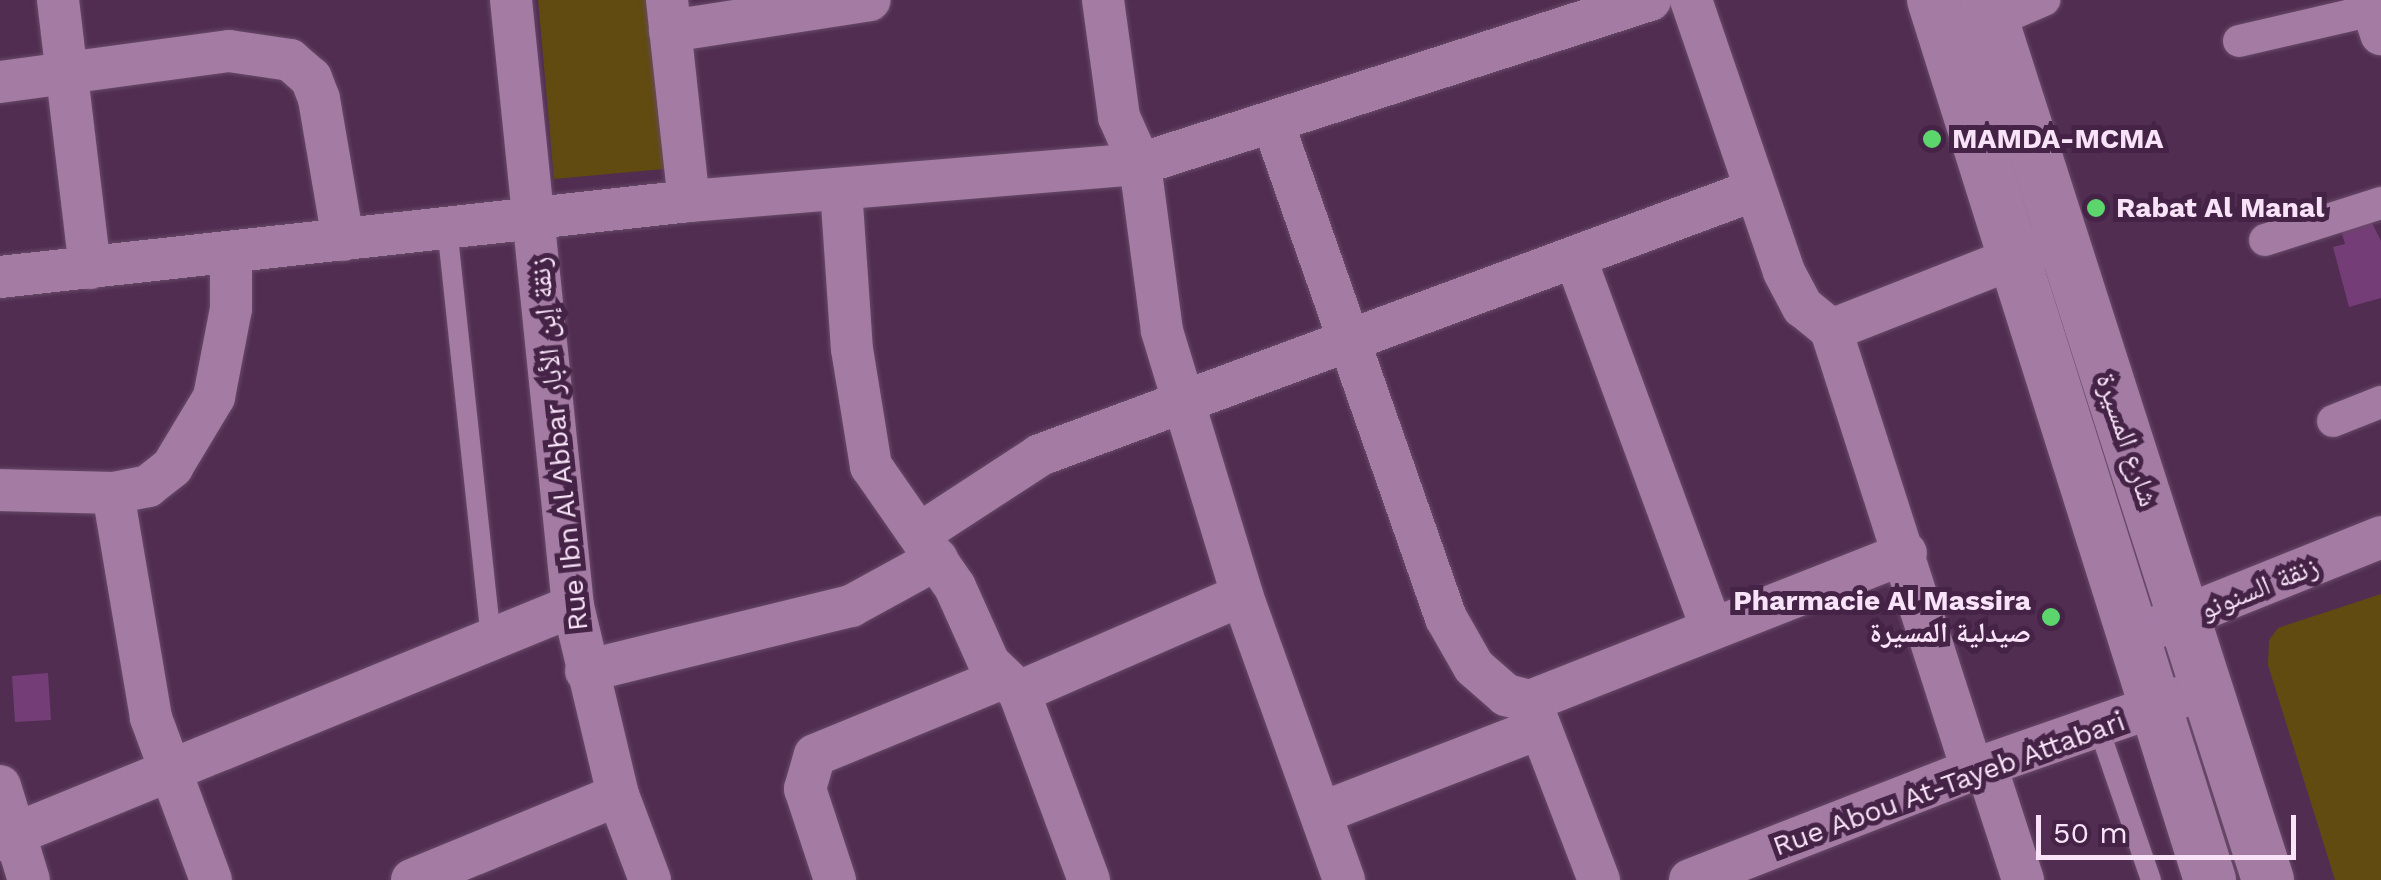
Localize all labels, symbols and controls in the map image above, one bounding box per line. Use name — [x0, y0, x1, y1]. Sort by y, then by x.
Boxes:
place label: MAMDA-MCMA — [1952, 122, 2163, 156]
marker: MAMDA-MCMA — [1921, 128, 1943, 150]
place label: Rabat Al Manal — [2116, 191, 2325, 225]
marker: Rabat Al Manal — [2085, 197, 2107, 219]
street label: Rue Ibn Al Abbar زنقة إبن الأبار — [522, 254, 596, 634]
street label: شارع المسيرة — [2089, 369, 2165, 511]
street label: زنقة السنونو — [2195, 549, 2323, 627]
place label: Pharmacie Al Massira صيدلية المسيرة — [1732, 584, 2031, 650]
marker: Pharmacie Al Massira صيدلية المسيرة — [2040, 606, 2062, 628]
street label: Rue Abou At-Tayeb Attabari — [1767, 704, 2131, 864]
scale bar — [2041, 795, 2301, 857]
text: 50 m — [2053, 815, 2128, 850]

